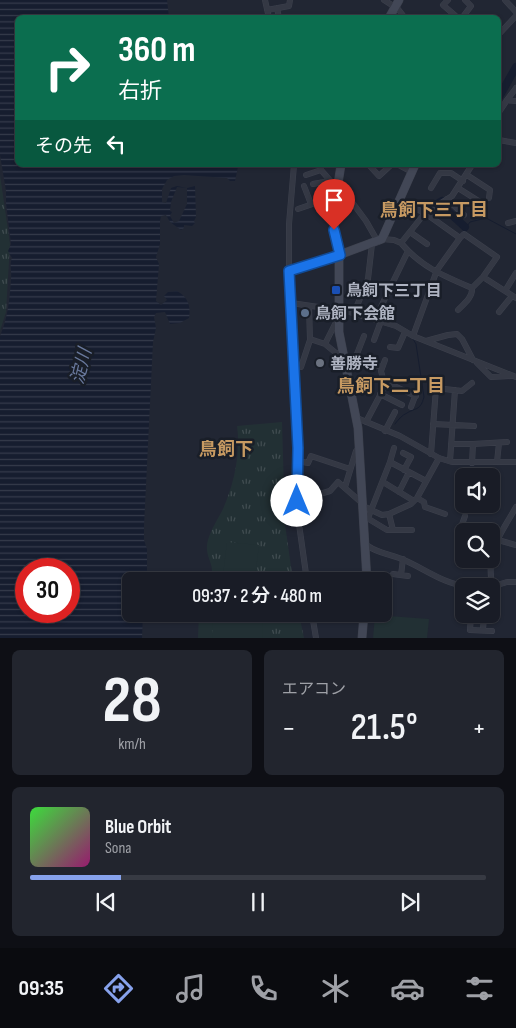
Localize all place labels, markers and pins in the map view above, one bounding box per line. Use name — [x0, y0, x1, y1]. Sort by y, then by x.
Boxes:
pin — [313, 179, 355, 230]
place label: 鳥飼下三丁目 — [346, 281, 442, 301]
marker: 鳥飼下三丁目 — [330, 284, 342, 296]
place label: 鳥飼下会館 — [315, 304, 395, 324]
marker: 鳥飼下会館 — [299, 307, 311, 319]
place label: 善勝寺 — [330, 355, 378, 374]
marker: 善勝寺 — [314, 357, 326, 369]

